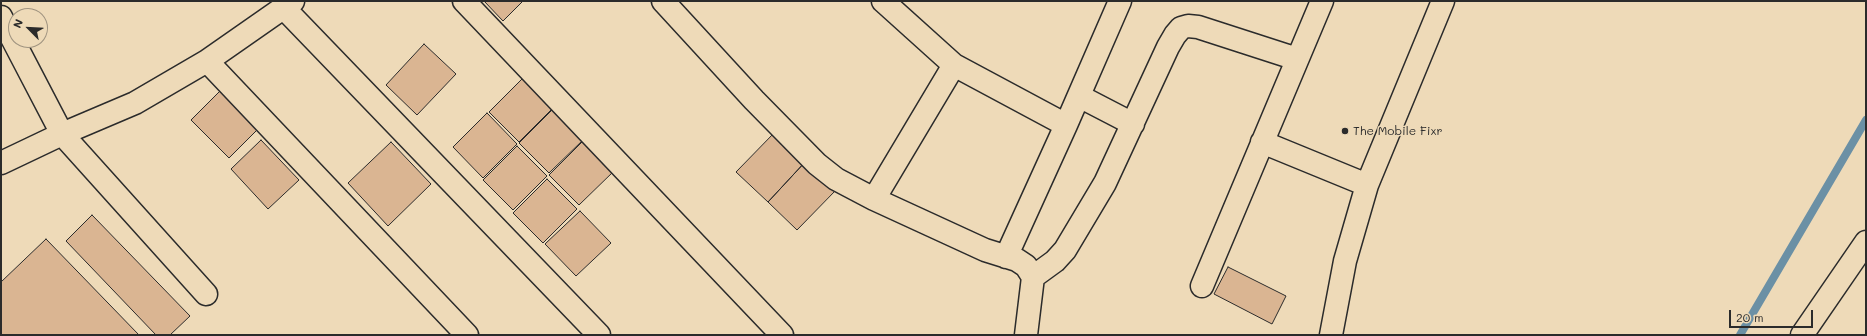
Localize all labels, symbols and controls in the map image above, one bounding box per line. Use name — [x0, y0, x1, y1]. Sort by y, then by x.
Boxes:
north arrow — [8, 8, 48, 48]
text: N — [9, 16, 26, 30]
place label: The Mobile Fixr — [1353, 124, 1443, 138]
marker: The Mobile Fixr — [1340, 126, 1350, 136]
scale bar — [1731, 302, 1815, 328]
text: 20 m — [1736, 309, 1764, 325]

